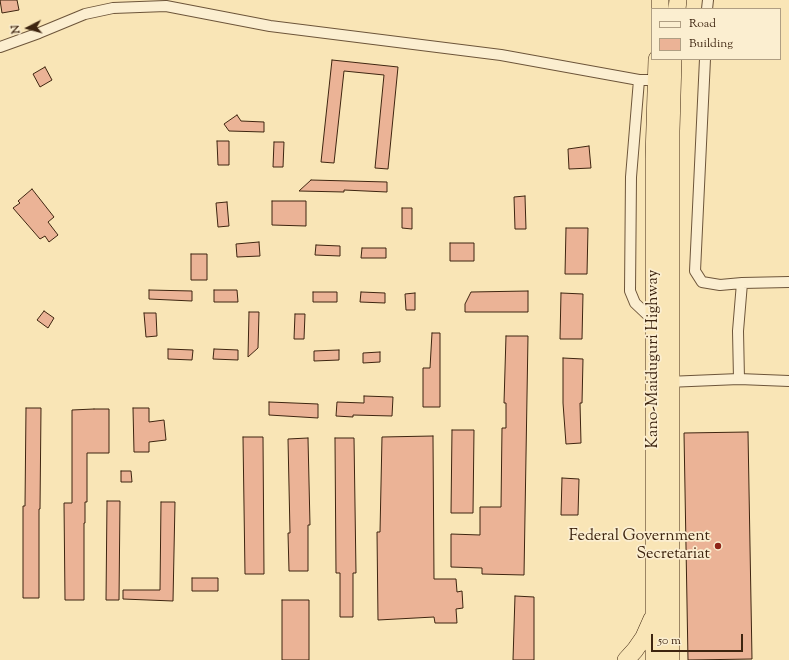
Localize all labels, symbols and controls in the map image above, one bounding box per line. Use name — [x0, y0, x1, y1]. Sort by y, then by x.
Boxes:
north arrow — [8, 8, 48, 48]
legend — [651, 8, 781, 60]
text: Road — [689, 15, 716, 33]
text: N — [8, 24, 24, 34]
text: Building — [689, 35, 733, 53]
street label: Kano-Maiduguri Highway — [644, 269, 664, 449]
place label: Federal Government Secretariat — [569, 527, 710, 565]
marker: Federal Government Secretariat — [713, 541, 723, 551]
scale bar — [653, 626, 745, 652]
text: 50 m — [658, 632, 681, 650]

